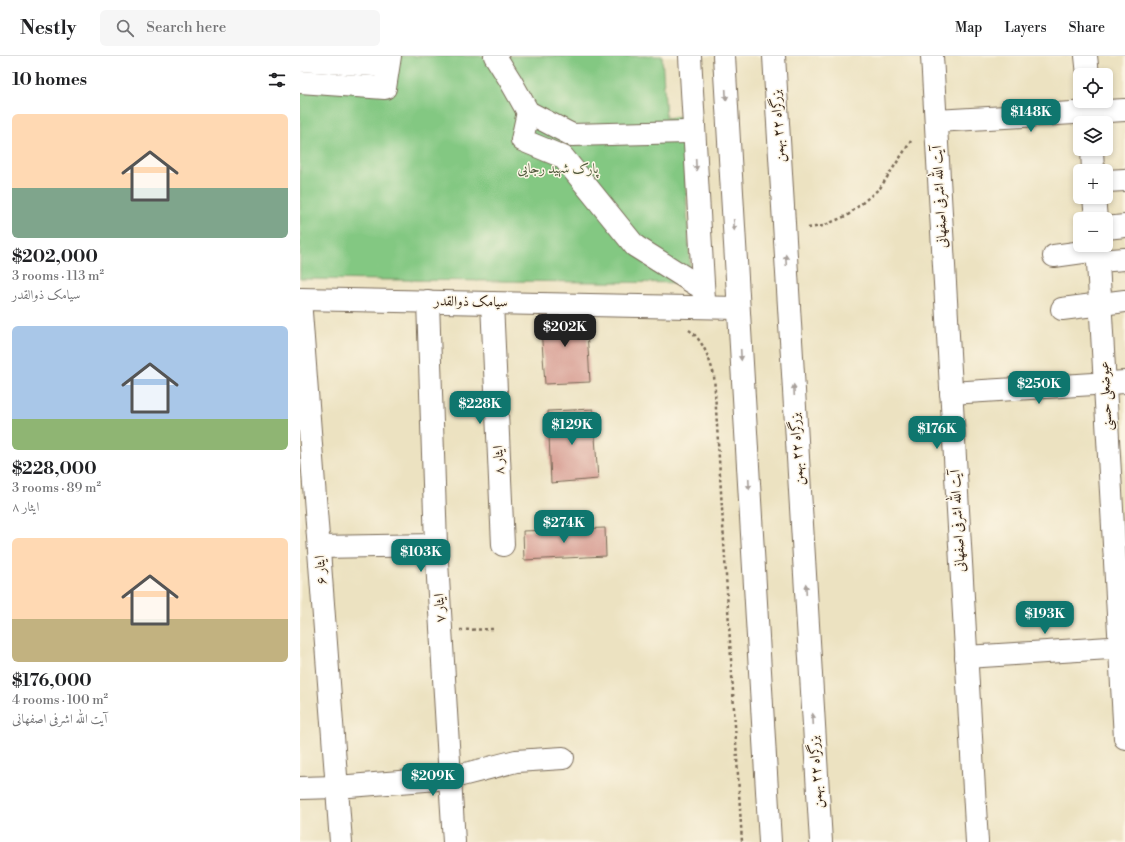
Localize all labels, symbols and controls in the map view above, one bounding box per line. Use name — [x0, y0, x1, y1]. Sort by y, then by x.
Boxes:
search box — [100, 10, 380, 46]
text: Nestly — [20, 16, 76, 40]
icon: search — [114, 17, 136, 39]
text: Search here — [146, 18, 226, 37]
text: Map — [955, 19, 982, 37]
text: Layers — [1004, 19, 1047, 37]
text: Share — [1069, 19, 1105, 37]
map controls — [1073, 68, 1113, 252]
button: locate — [1073, 68, 1113, 108]
text: 10 homes — [12, 69, 87, 91]
icon: filters — [266, 69, 288, 91]
one-way arrow — [723, 89, 730, 101]
street label: بزرگراه ۲۲ بهمن — [766, 89, 789, 163]
pin: $148K — [1003, 99, 1059, 133]
text: $148K — [1011, 104, 1051, 120]
button: layers — [1073, 116, 1113, 156]
icon: home — [114, 140, 186, 212]
street label: آیت الله اشرفی اصفهانی — [925, 143, 952, 249]
one-way arrow — [693, 159, 699, 172]
park label: پارک شهید رجایی — [518, 160, 600, 179]
button: + — [1073, 164, 1113, 204]
button: − — [1073, 212, 1113, 252]
one-way arrow — [730, 219, 737, 231]
text: $202,000 — [12, 246, 98, 268]
one-way arrow — [782, 254, 789, 266]
text: 3 rooms · 113 m² — [12, 268, 104, 284]
text: سیامک ذوالقدر — [12, 287, 80, 303]
street label: سیامک ذوالقدر — [432, 292, 508, 312]
pin: $202K — [537, 314, 593, 348]
text: $202K — [543, 319, 587, 335]
one-way arrow — [737, 349, 744, 361]
icon: home — [114, 352, 186, 424]
street label: عیوضعلی حسنی — [1095, 361, 1117, 431]
pin: $250K — [1011, 371, 1067, 405]
text: $250K — [1017, 376, 1061, 392]
one-way arrow — [790, 384, 797, 396]
pin: $228K — [452, 391, 508, 425]
text: $228K — [459, 396, 501, 412]
pin: $129K — [544, 412, 600, 446]
street label: بزرگراه ۲۲ بهمن — [785, 412, 808, 486]
pin: $176K — [909, 416, 965, 450]
text: $129K — [551, 417, 593, 433]
text: $176K — [917, 421, 957, 437]
street label: ایثار ۸ — [489, 445, 509, 475]
text: $228,000 — [12, 458, 97, 480]
street label: آیت الله اشرفی اصفهانی — [943, 467, 970, 573]
one-way arrow — [745, 478, 752, 490]
text: 3 rooms · 89 m² — [12, 480, 101, 496]
text: ایثار ۸ — [12, 499, 39, 515]
pin: $274K — [536, 510, 592, 544]
text: $274K — [543, 515, 585, 531]
pin: $103K — [393, 539, 449, 573]
text: $103K — [400, 544, 442, 560]
street label: ایثار ۶ — [311, 555, 331, 585]
icon: home — [114, 564, 186, 636]
one-way arrow — [802, 583, 809, 595]
street label: ایثار ۷ — [430, 593, 450, 623]
pin: $193K — [1017, 601, 1073, 635]
text: $193K — [1025, 606, 1065, 622]
text: $176,000 — [12, 670, 92, 692]
text: 4 rooms · 100 m² — [12, 692, 108, 708]
text: آیت الله اشرفی اصفهانی — [12, 711, 107, 727]
one-way arrow — [810, 713, 817, 725]
street label: بزرگراه ۲۲ بهمن — [804, 735, 827, 809]
pin: $209K — [405, 763, 461, 797]
text: $209K — [411, 768, 455, 784]

